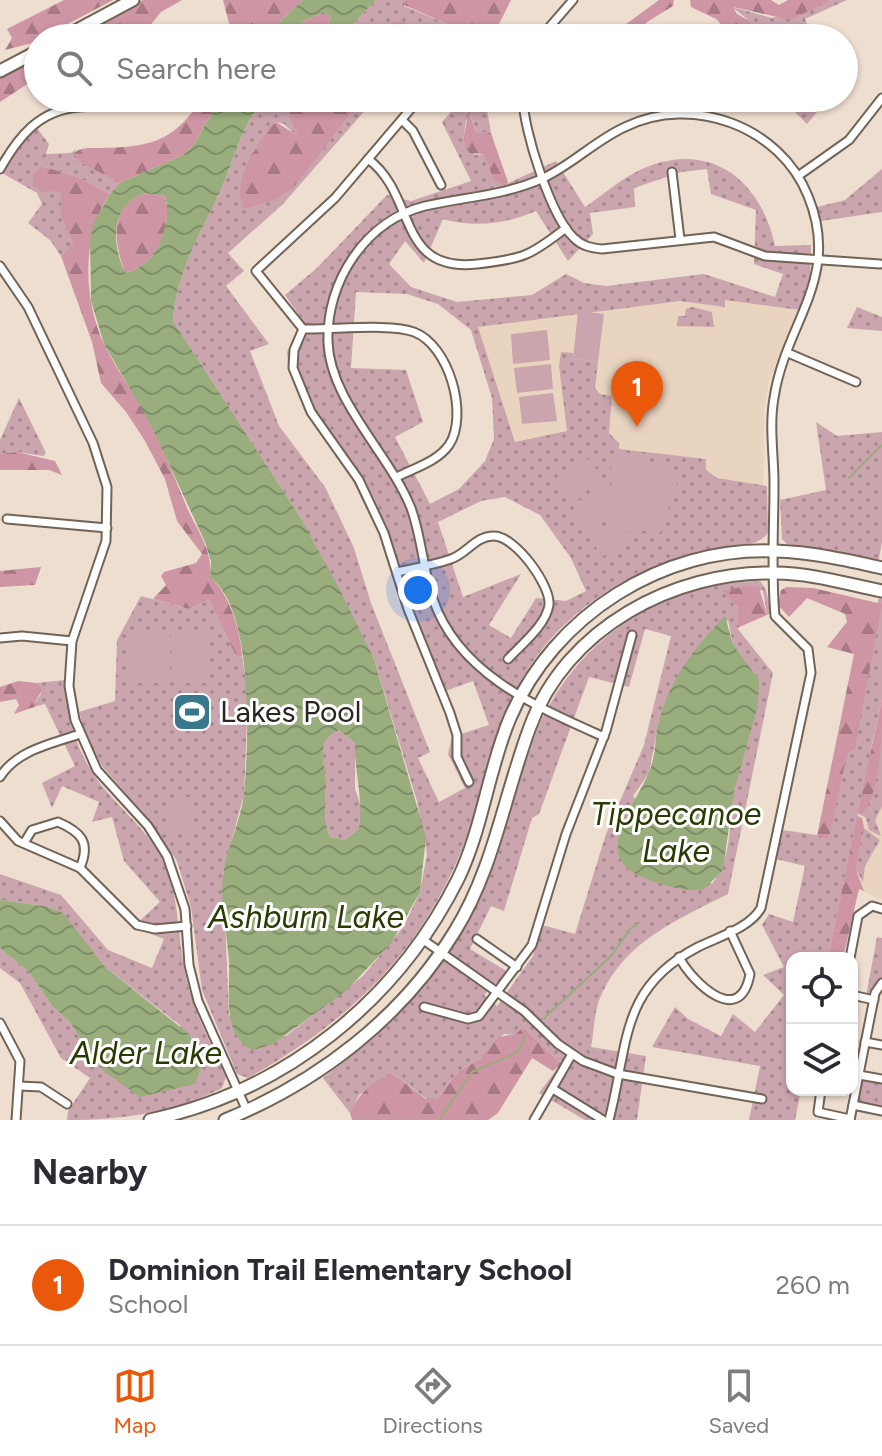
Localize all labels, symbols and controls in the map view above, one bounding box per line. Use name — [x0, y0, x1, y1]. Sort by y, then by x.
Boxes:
search box — [24, 24, 858, 112]
icon: search — [52, 46, 96, 90]
text: Search here — [116, 50, 276, 87]
pin: 1 — [611, 361, 663, 427]
your location — [398, 570, 438, 610]
sports icon: Lakes Pool — [171, 691, 213, 733]
place label: Lakes Pool — [220, 693, 361, 730]
water label: Tippecanoe Lake — [591, 795, 761, 870]
water label: Ashburn Lake — [206, 898, 404, 936]
map controls — [786, 952, 858, 1096]
button: locate — [786, 952, 858, 1024]
button: layers — [786, 1024, 858, 1096]
water label: Alder Lake — [68, 1034, 222, 1072]
text: Nearby — [32, 1152, 147, 1193]
text: Dominion Trail Elementary School — [108, 1251, 572, 1288]
text: 1 — [53, 1269, 63, 1301]
text: 260 m — [776, 1269, 850, 1301]
text: School — [108, 1288, 188, 1320]
tab: Map — [113, 1364, 157, 1439]
tab: Directions — [383, 1364, 483, 1439]
tab: Saved — [708, 1364, 769, 1439]

